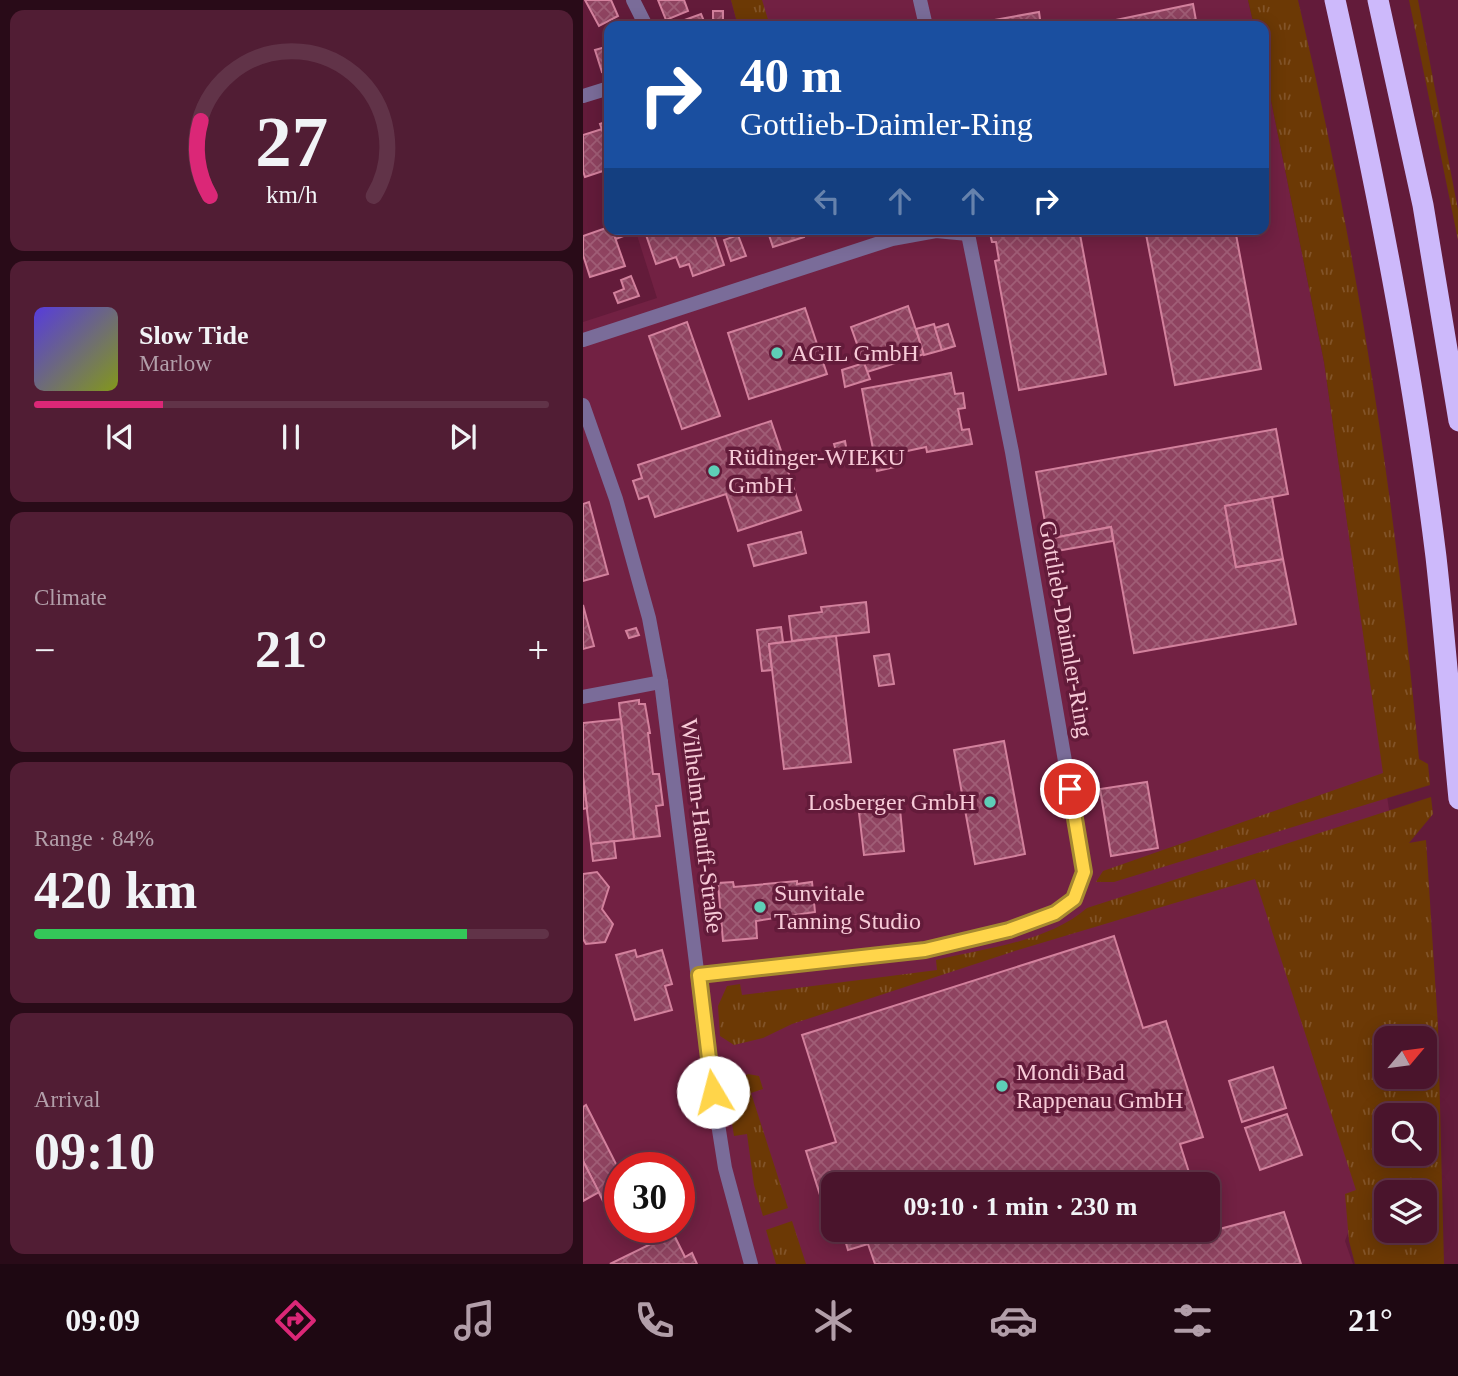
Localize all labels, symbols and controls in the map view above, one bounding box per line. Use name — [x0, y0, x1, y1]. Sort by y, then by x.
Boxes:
text: 40 m — [740, 48, 842, 103]
icon: right — [625, 49, 716, 140]
text: 27 — [255, 102, 328, 183]
text: Gottlieb-Daimler-Ring — [740, 106, 1033, 142]
text: km/h — [266, 181, 318, 208]
icon: left — [808, 182, 846, 220]
icon: ahead — [881, 182, 919, 220]
icon: ahead — [954, 182, 992, 220]
icon: right — [1027, 182, 1065, 220]
text: Slow Tide — [139, 321, 249, 350]
place label: AGIL GmbH — [791, 340, 919, 366]
marker: AGIL GmbH — [769, 345, 785, 361]
text: Marlow — [139, 351, 212, 376]
icon: previous — [101, 418, 139, 456]
icon: pause — [272, 418, 310, 456]
icon: next — [444, 418, 482, 456]
place label: Rüdinger-WIEKU GmbH — [728, 444, 905, 498]
marker: Rüdinger-WIEKU GmbH — [706, 463, 722, 479]
street label: Gottlieb-Daimler-Ring — [1034, 519, 1098, 739]
text: Climate — [34, 585, 107, 610]
text: 21° — [255, 621, 328, 678]
text: − — [34, 629, 55, 671]
text: + — [528, 629, 549, 671]
street label: Wilhelm-Hauff-Straße — [676, 717, 728, 935]
pin — [1040, 759, 1100, 819]
icon: arrive — [1051, 770, 1089, 808]
place label: Losberger GmbH — [808, 789, 976, 815]
marker: Losberger GmbH — [982, 794, 998, 810]
text: Range · 84% — [34, 826, 154, 851]
text: 420 km — [34, 862, 197, 919]
place label: Sunvitale Tanning Studio — [774, 880, 921, 934]
marker: Sunvitale Tanning Studio — [752, 899, 768, 915]
north arrow — [1374, 1026, 1437, 1088]
map controls — [1374, 1026, 1437, 1243]
position arrow — [676, 1055, 750, 1129]
place label: Mondi Bad Rappenau GmbH — [1016, 1059, 1183, 1113]
marker: Mondi Bad Rappenau GmbH — [994, 1078, 1010, 1094]
text: Arrival — [34, 1087, 100, 1112]
button: search — [1374, 1103, 1437, 1166]
text: 09:10 — [34, 1123, 155, 1180]
speed limit sign: 30 — [604, 1152, 695, 1243]
button: layers — [1374, 1180, 1437, 1243]
text: 09:10 · 1 min · 230 m — [904, 1192, 1138, 1221]
icon: directions — [271, 1296, 320, 1345]
icon: music — [450, 1296, 499, 1345]
icon: phone — [630, 1296, 679, 1345]
icon: climate — [809, 1296, 858, 1345]
icon: car — [989, 1296, 1038, 1345]
icon: filters — [1168, 1296, 1217, 1345]
text: 09:09 — [65, 1302, 140, 1338]
text: 21° — [1348, 1302, 1393, 1338]

